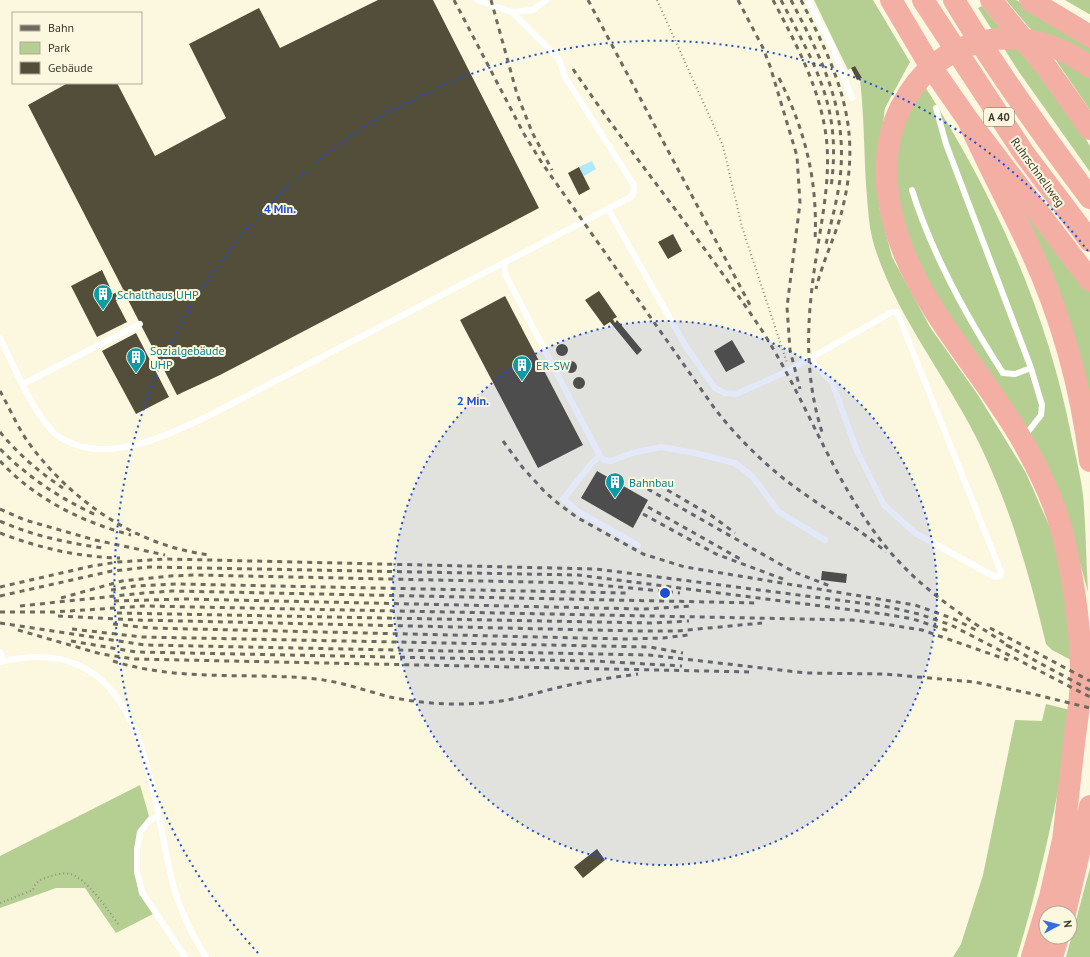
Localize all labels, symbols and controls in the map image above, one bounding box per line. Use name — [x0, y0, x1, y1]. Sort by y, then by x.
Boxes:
legend — [12, 12, 142, 84]
text: Bahn — [48, 20, 74, 35]
text: Park — [48, 40, 70, 55]
text: Gebäude — [48, 60, 93, 75]
road number: A 40 — [984, 108, 1014, 126]
street label: Ruhrschnellweg — [1008, 134, 1068, 210]
text: 4 Min. — [264, 201, 296, 216]
building icon: Schalthaus UHP — [92, 283, 114, 311]
place label: Schalthaus UHP — [117, 287, 199, 302]
place label: Sozialgebäude UHP — [150, 343, 225, 372]
building icon: Sozialgebäude UHP — [125, 346, 147, 374]
building icon: ER-SW — [511, 354, 533, 382]
place label: ER-SW — [536, 358, 570, 373]
text: 2 Min. — [457, 393, 489, 408]
building icon: Bahnbau — [604, 471, 626, 499]
place label: Bahnbau — [629, 475, 674, 490]
centre of rings — [658, 586, 672, 600]
north arrow — [1038, 905, 1078, 945]
text: N — [1061, 919, 1075, 928]

